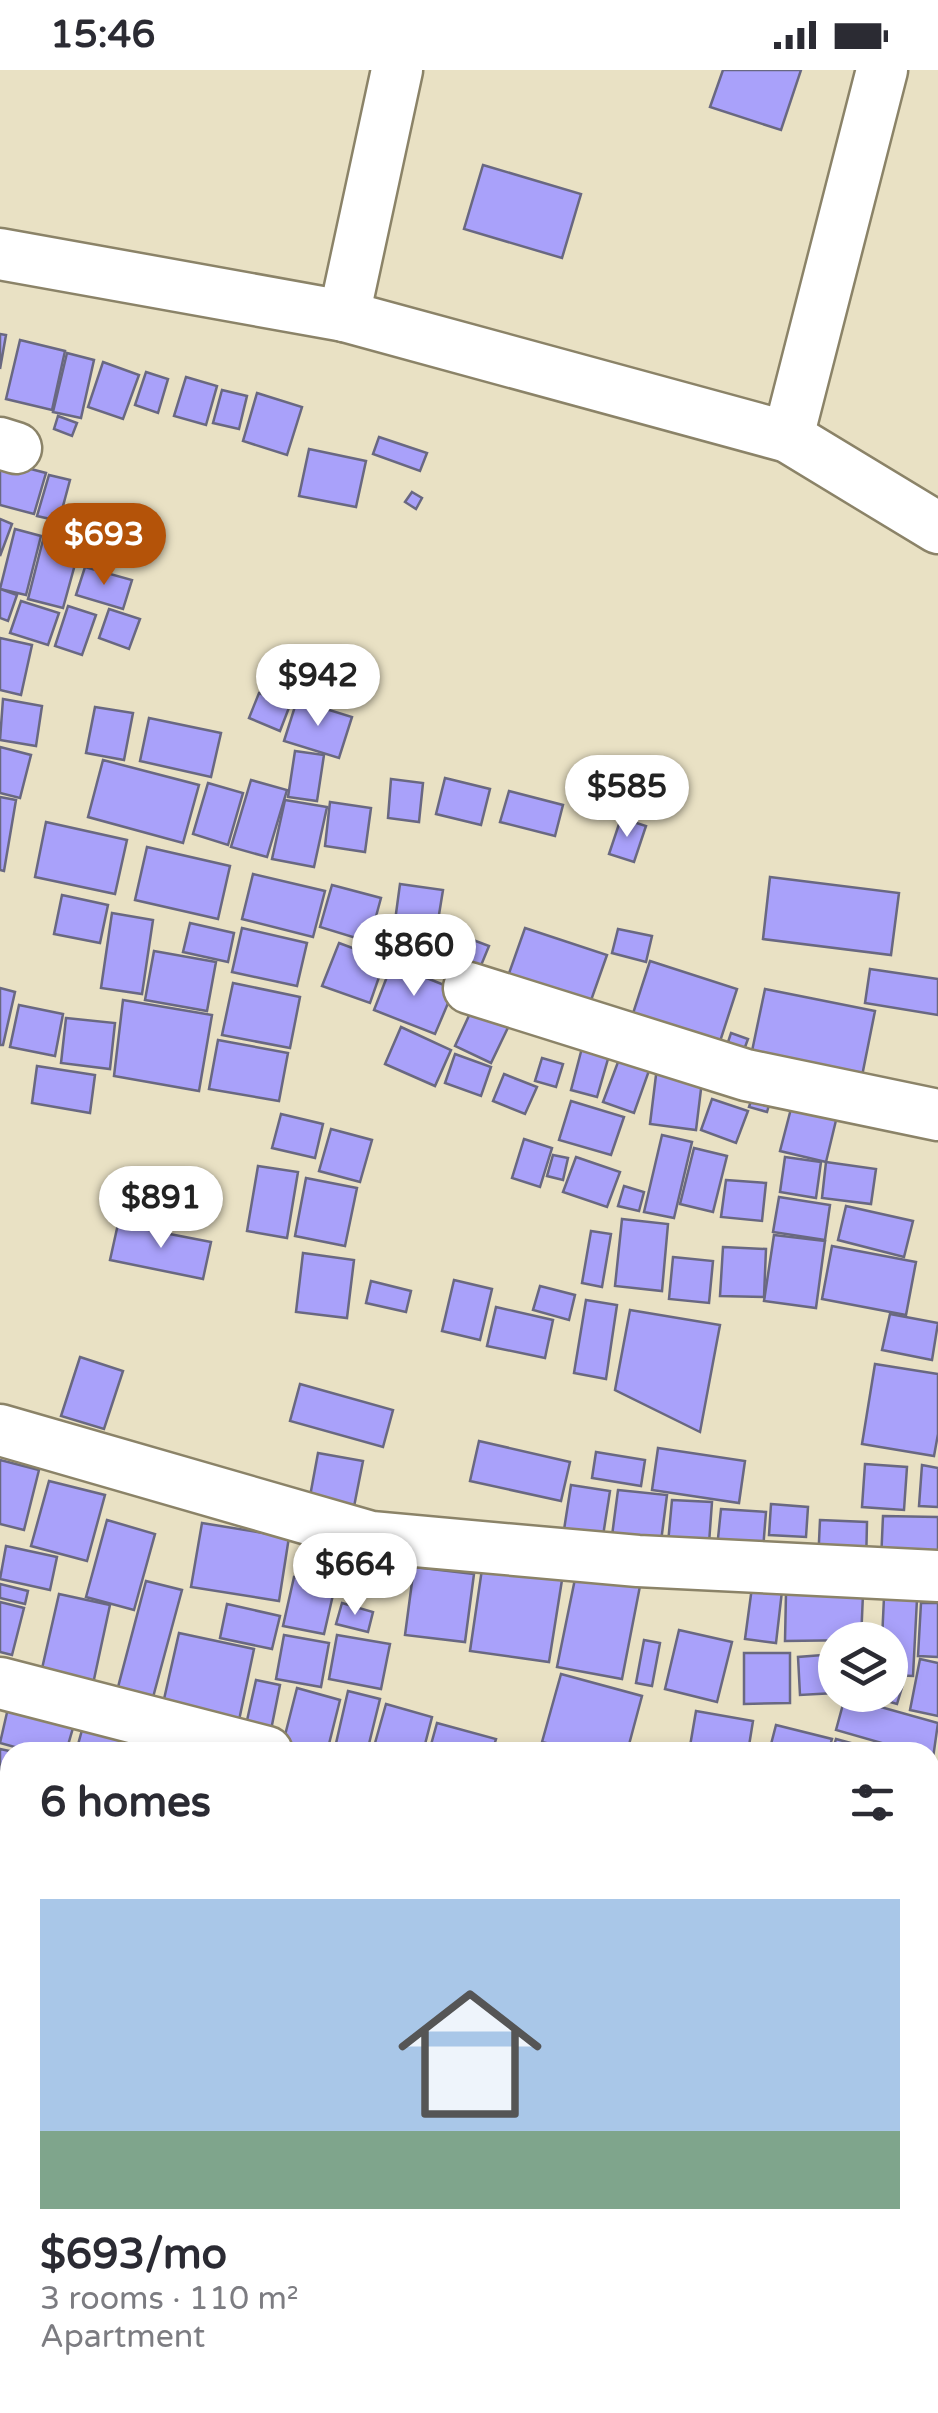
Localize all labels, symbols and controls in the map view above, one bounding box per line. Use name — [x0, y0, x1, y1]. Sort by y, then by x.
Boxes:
text: 15:46 — [50, 12, 155, 58]
pin: $693 — [45, 503, 163, 588]
text: $693 — [64, 516, 144, 554]
pin: $942 — [259, 644, 377, 729]
text: $942 — [278, 657, 358, 695]
pin: $585 — [568, 755, 686, 840]
text: $585 — [587, 768, 667, 806]
pin: $860 — [355, 914, 473, 999]
text: $860 — [374, 927, 454, 965]
pin: $891 — [102, 1166, 220, 1251]
text: $891 — [121, 1179, 201, 1217]
pin: $664 — [296, 1533, 414, 1618]
text: $664 — [315, 1546, 395, 1584]
map controls — [818, 1622, 908, 1712]
button: layers — [818, 1622, 908, 1712]
icon: filters — [845, 1775, 900, 1830]
text: 6 homes — [40, 1777, 211, 1828]
icon: home — [380, 1964, 560, 2144]
text: $693/mo — [40, 2229, 227, 2280]
text: 3 rooms · 110 m² — [40, 2280, 299, 2318]
text: Apartment — [40, 2318, 205, 2356]

